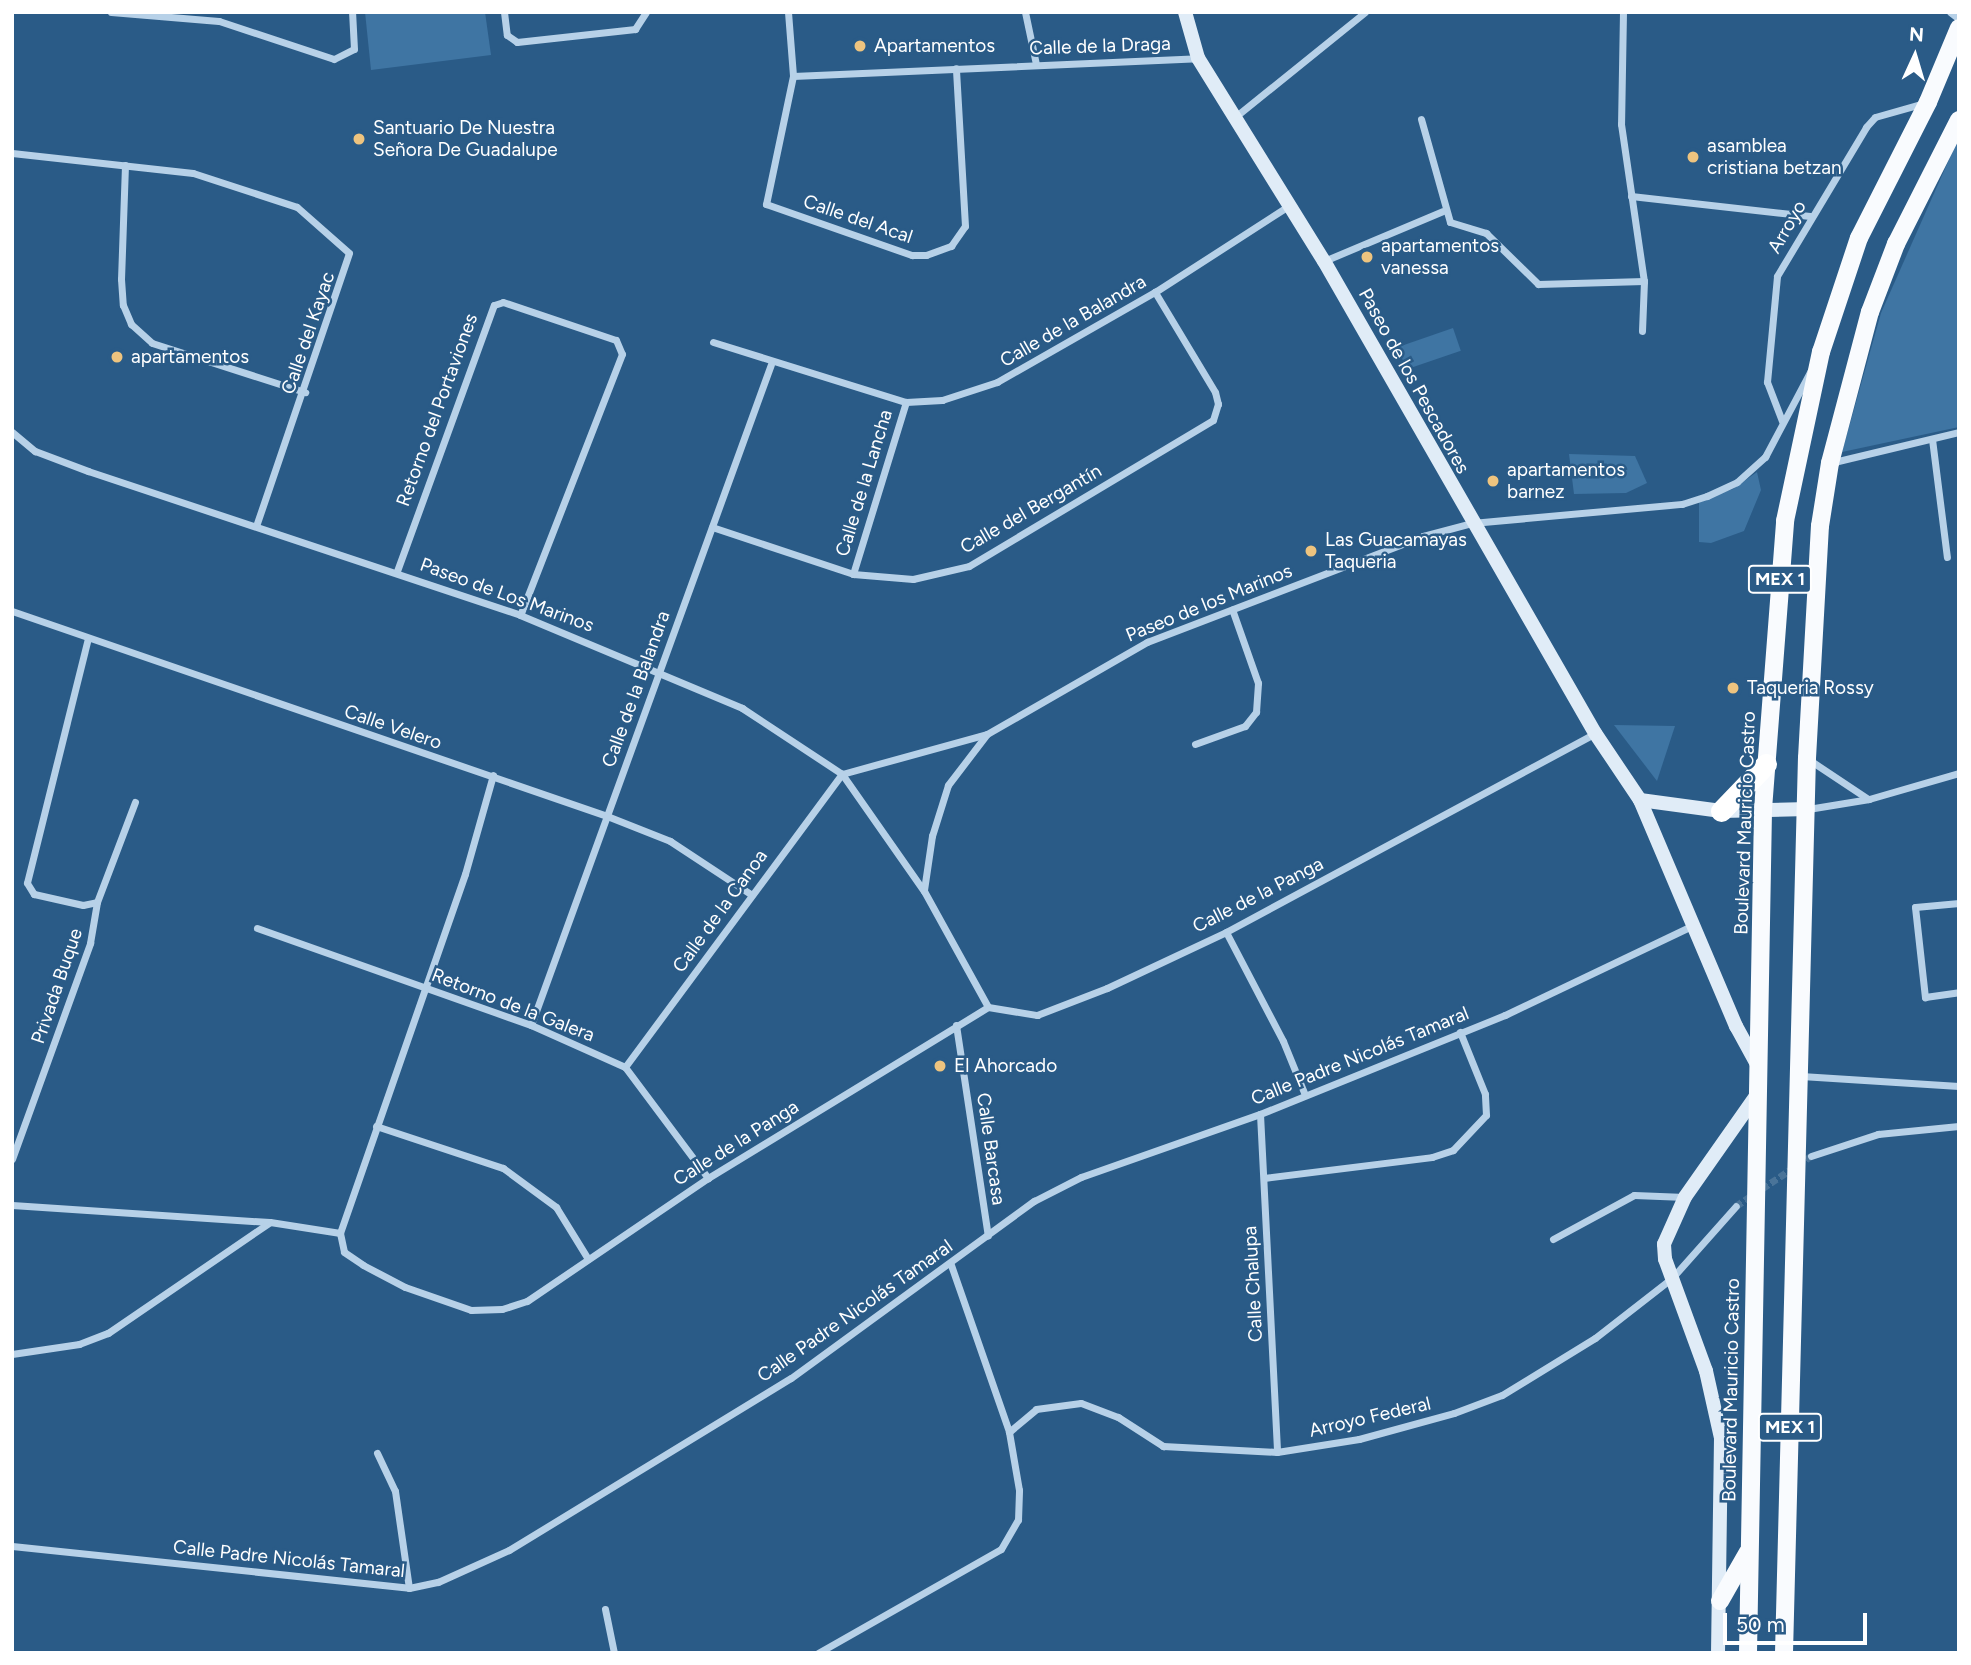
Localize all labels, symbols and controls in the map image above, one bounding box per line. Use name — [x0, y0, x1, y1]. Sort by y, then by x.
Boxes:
north arrow — [1880, 21, 1950, 91]
text: N — [1908, 23, 1925, 47]
street label: Calle de la Draga — [1029, 32, 1171, 60]
place label: Apartamentos — [874, 35, 995, 57]
marker: Apartamentos — [852, 38, 868, 54]
place label: Santuario De Nuestra Señora De Guadalupe — [373, 117, 558, 161]
marker: Santuario De Nuestra Señora De Guadalupe — [351, 131, 367, 147]
place label: asamblea cristiana betzan — [1707, 135, 1842, 179]
marker: asamblea cristiana betzan — [1685, 149, 1701, 165]
street label: Calle del Acal — [800, 190, 916, 248]
street label: Arroyo — [1763, 197, 1811, 257]
place label: apartamentos vanessa — [1381, 235, 1499, 279]
marker: apartamentos vanessa — [1359, 249, 1375, 265]
street label: Calle del Kayac — [276, 269, 340, 397]
street label: Calle de la Balandra — [996, 270, 1150, 372]
street label: Paseo de los Pescadores — [1354, 284, 1474, 478]
street label: Retorno del Portaviones — [391, 310, 483, 510]
place label: apartamentos — [131, 346, 249, 368]
marker: apartamentos — [109, 349, 125, 365]
street label: Calle de la Lancha — [831, 407, 897, 559]
street label: Calle del Bergantín — [956, 459, 1106, 559]
place label: apartamentos barnez — [1507, 459, 1625, 503]
marker: apartamentos barnez — [1485, 473, 1501, 489]
place label: Las Guacamayas Taqueria — [1325, 529, 1467, 573]
marker: Las Guacamayas Taqueria — [1303, 543, 1319, 559]
street label: Paseo de Los Marinos — [417, 553, 597, 637]
street label: Paseo de los Marinos — [1122, 559, 1296, 647]
road number: MEX 1 — [1747, 564, 1813, 594]
street label: Calle de la Balandra — [597, 608, 675, 770]
place label: Taqueria Rossy — [1747, 677, 1874, 699]
marker: Taqueria Rossy — [1725, 680, 1741, 696]
street label: Calle Velero — [341, 700, 445, 754]
street label: Boulevard Mauricio Castro — [1730, 711, 1760, 935]
street label: Calle de la Canoa — [668, 845, 772, 977]
street label: Calle de la Panga — [1189, 852, 1327, 938]
street label: Privada Buque — [27, 925, 87, 1047]
street label: Retorno de la Galera — [428, 963, 598, 1047]
street label: Calle Padre Nicolás Tamaral — [1248, 1002, 1472, 1110]
place label: El Ahorcado — [954, 1055, 1057, 1077]
marker: El Ahorcado — [932, 1058, 948, 1074]
street label: Calle Barcasa — [972, 1091, 1010, 1207]
street label: Calle de la Panga — [669, 1095, 803, 1191]
street label: Calle Chalupa — [1239, 1225, 1267, 1343]
street label: Calle Padre Nicolás Tamaral — [753, 1235, 957, 1387]
street label: Boulevard Mauricio Castro — [1718, 1278, 1744, 1502]
street label: Arroyo Federal — [1307, 1392, 1433, 1442]
road number: MEX 1 — [1757, 1412, 1823, 1442]
street label: Calle Padre Nicolás Tamaral — [172, 1535, 406, 1583]
scale bar — [1726, 1598, 1870, 1642]
text: 50 m — [1736, 1612, 1785, 1637]

